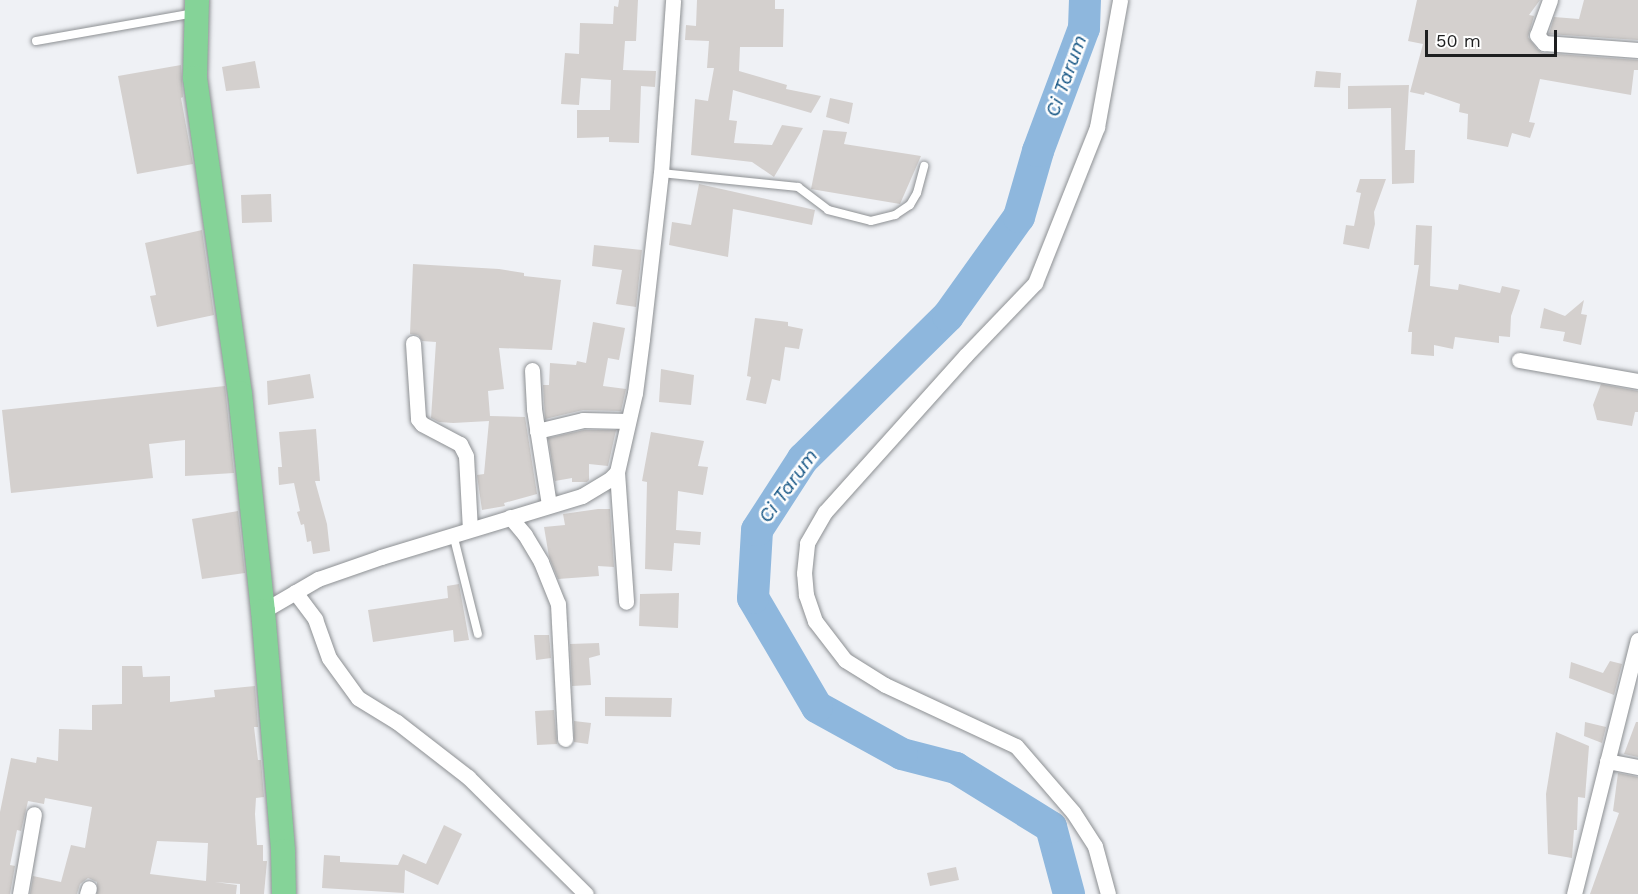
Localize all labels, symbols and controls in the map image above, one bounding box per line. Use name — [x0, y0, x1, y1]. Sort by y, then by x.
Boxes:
scale bar — [1428, 18, 1560, 56]
text: 50 m — [1436, 30, 1481, 51]
water label: Ci Tarum — [1040, 31, 1092, 121]
water label: Ci Tarum — [753, 444, 823, 528]

